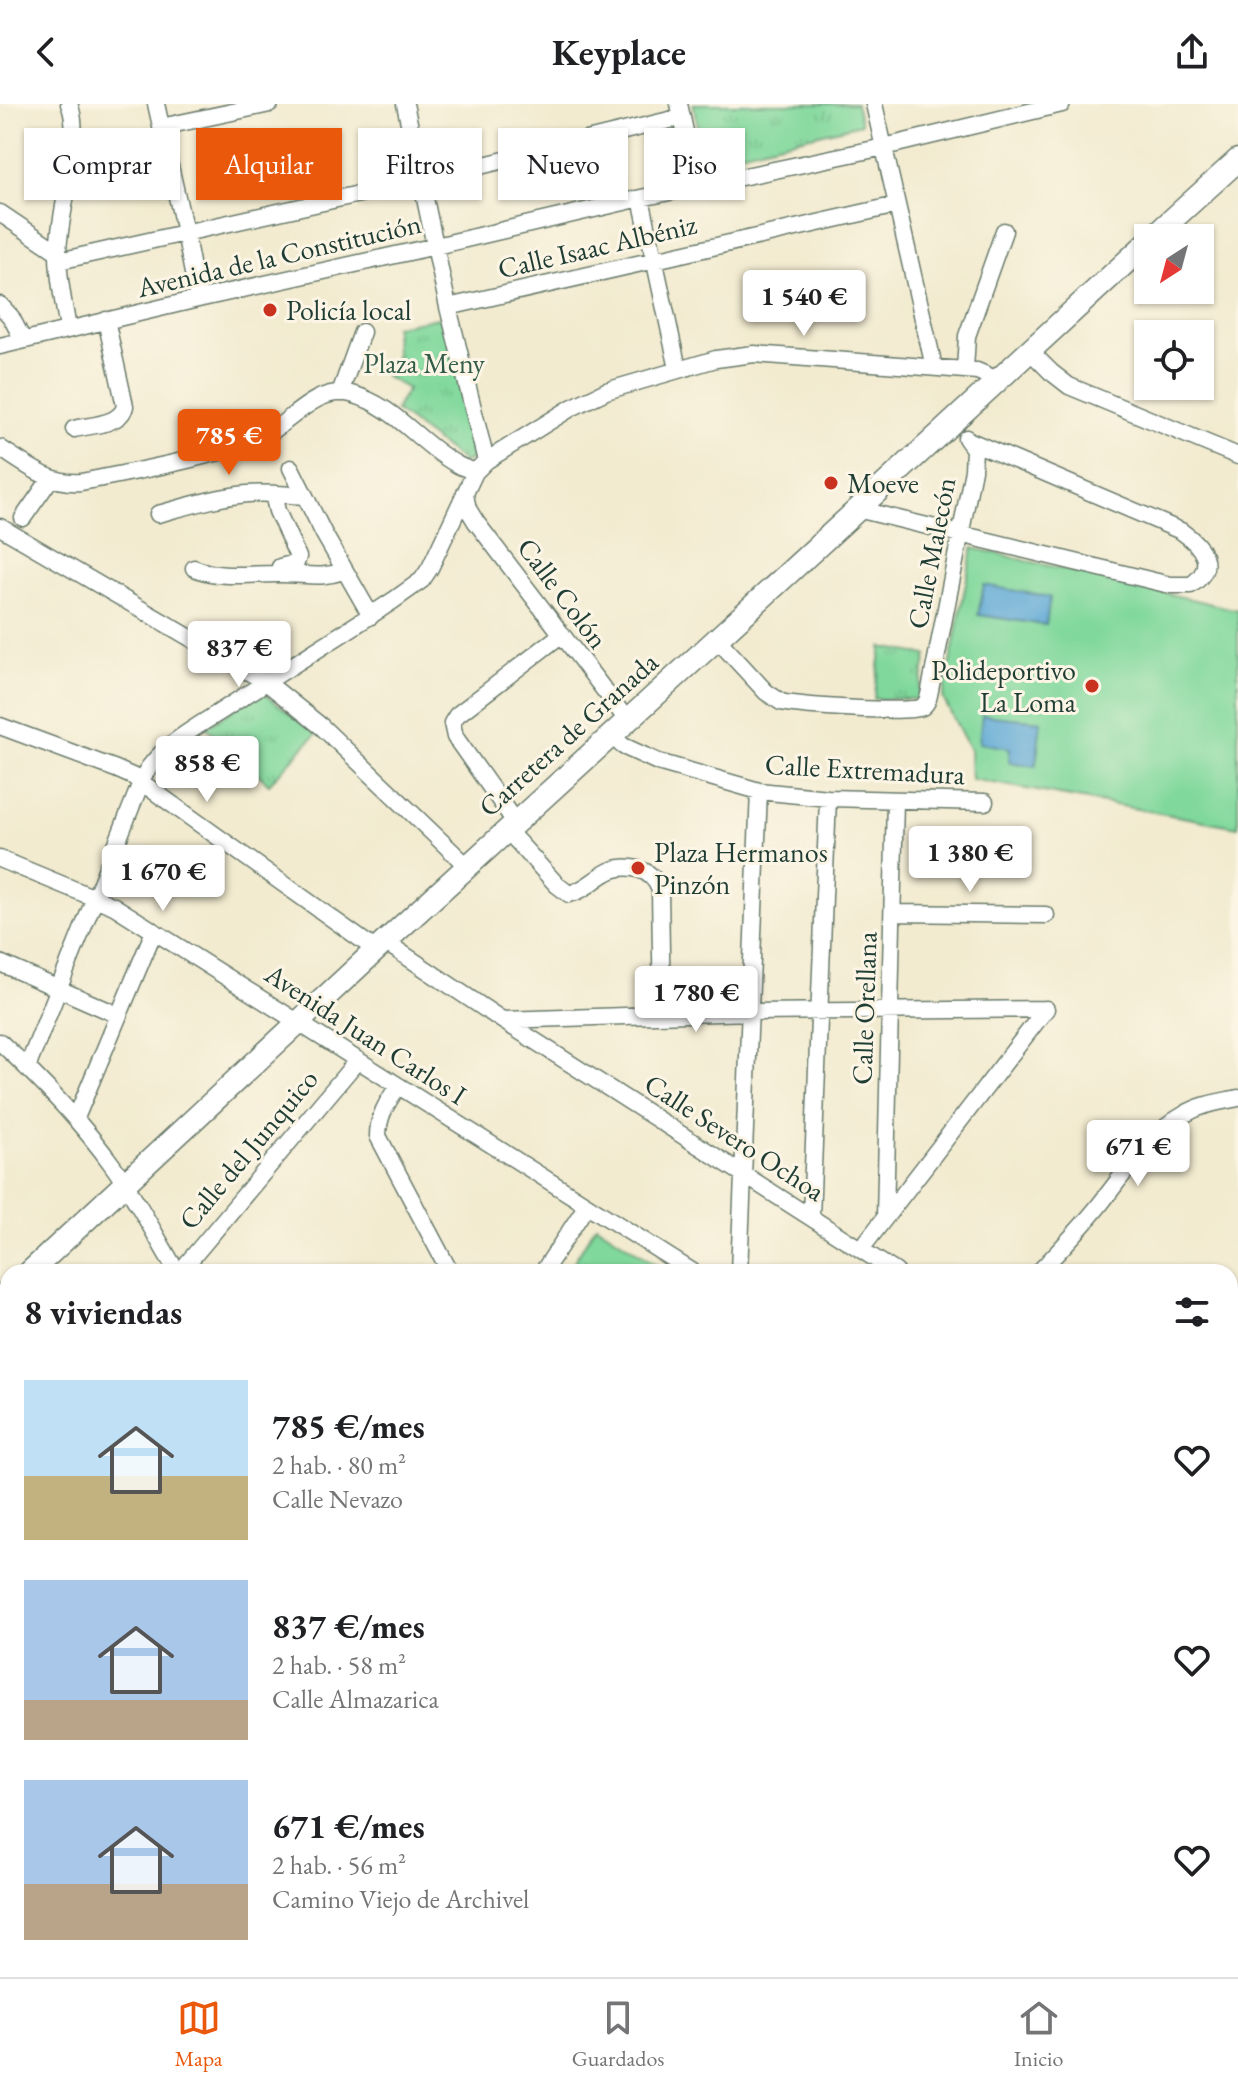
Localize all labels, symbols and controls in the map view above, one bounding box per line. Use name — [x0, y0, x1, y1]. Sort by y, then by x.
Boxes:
text: Keyplace — [552, 29, 686, 76]
icon: back — [24, 30, 68, 74]
icon: share — [1170, 30, 1214, 74]
chip: Comprar — [24, 128, 180, 200]
chip: Alquilar — [196, 128, 342, 200]
chip: Filtros — [358, 128, 482, 200]
chip: Nuevo — [498, 128, 628, 200]
chip: Piso — [644, 128, 745, 200]
street label: Avenida de la Constitución — [133, 205, 425, 305]
street label: Calle Isaac Albéniz — [494, 206, 700, 286]
north arrow — [1134, 224, 1214, 304]
map controls — [1134, 224, 1214, 400]
pin: 1 540 € — [730, 270, 878, 338]
text: 1 540 € — [761, 279, 847, 313]
place label: Policía local — [286, 292, 412, 328]
marker: Policía local — [261, 301, 279, 319]
button: locate — [1134, 320, 1214, 400]
park label: Plaza Meny — [363, 345, 486, 381]
pin: 785 € — [173, 409, 285, 477]
text: 785 € — [196, 418, 262, 452]
place label: Moeve — [847, 465, 919, 501]
marker: Moeve — [822, 474, 840, 492]
street label: Calle Malecón — [899, 474, 963, 632]
street label: Calle Colón — [510, 530, 617, 656]
pin: 837 € — [183, 621, 295, 689]
text: 837 € — [206, 630, 272, 664]
street label: Carretera de Granada — [471, 643, 666, 824]
place label: Polideportivo La Loma — [931, 652, 1077, 720]
marker: Polideportivo La Loma — [1083, 677, 1101, 695]
pin: 858 € — [151, 736, 263, 804]
text: 858 € — [174, 745, 240, 779]
street label: Calle Extremadura — [764, 746, 967, 792]
pin: 1 380 € — [896, 826, 1044, 894]
place label: Plaza Hermanos Pinzón — [654, 834, 828, 902]
text: 1 380 € — [927, 835, 1013, 869]
pin: 1 670 € — [89, 845, 237, 913]
text: 1 670 € — [120, 854, 206, 888]
marker: Plaza Hermanos Pinzón — [629, 859, 647, 877]
street label: Calle Orellana — [843, 930, 885, 1085]
street label: Avenida Juan Carlos I — [257, 955, 474, 1113]
pin: 1 780 € — [622, 966, 770, 1034]
text: 1 780 € — [653, 975, 739, 1009]
street label: Calle del Junquico — [170, 1061, 326, 1237]
street label: Calle Severo Ochoa — [638, 1065, 833, 1209]
pin: 671 € — [1082, 1120, 1194, 1188]
text: 671 € — [1105, 1129, 1171, 1163]
text: 8 viviendas — [24, 1290, 182, 1334]
icon: filters — [1170, 1290, 1214, 1334]
text: 785 €/mes — [272, 1404, 425, 1448]
icon: home — [88, 1412, 184, 1508]
icon: heart — [1170, 1438, 1214, 1482]
text: 2 hab. · 80 m² — [272, 1448, 406, 1482]
text: Calle Nevazo — [272, 1482, 403, 1516]
text: 837 €/mes — [272, 1604, 425, 1648]
icon: home — [88, 1612, 184, 1708]
icon: heart — [1170, 1638, 1214, 1682]
text: 2 hab. · 58 m² — [272, 1648, 406, 1682]
text: Calle Almazarica — [272, 1682, 439, 1716]
text: 671 €/mes — [272, 1804, 425, 1848]
icon: home — [88, 1812, 184, 1908]
icon: heart — [1170, 1838, 1214, 1882]
text: 2 hab. · 56 m² — [272, 1848, 406, 1882]
text: Camino Viejo de Archivel — [272, 1882, 529, 1916]
tab: Mapa — [175, 1996, 223, 2073]
tab: Guardados — [572, 1996, 664, 2073]
tab: Inicio — [1014, 1996, 1063, 2073]

